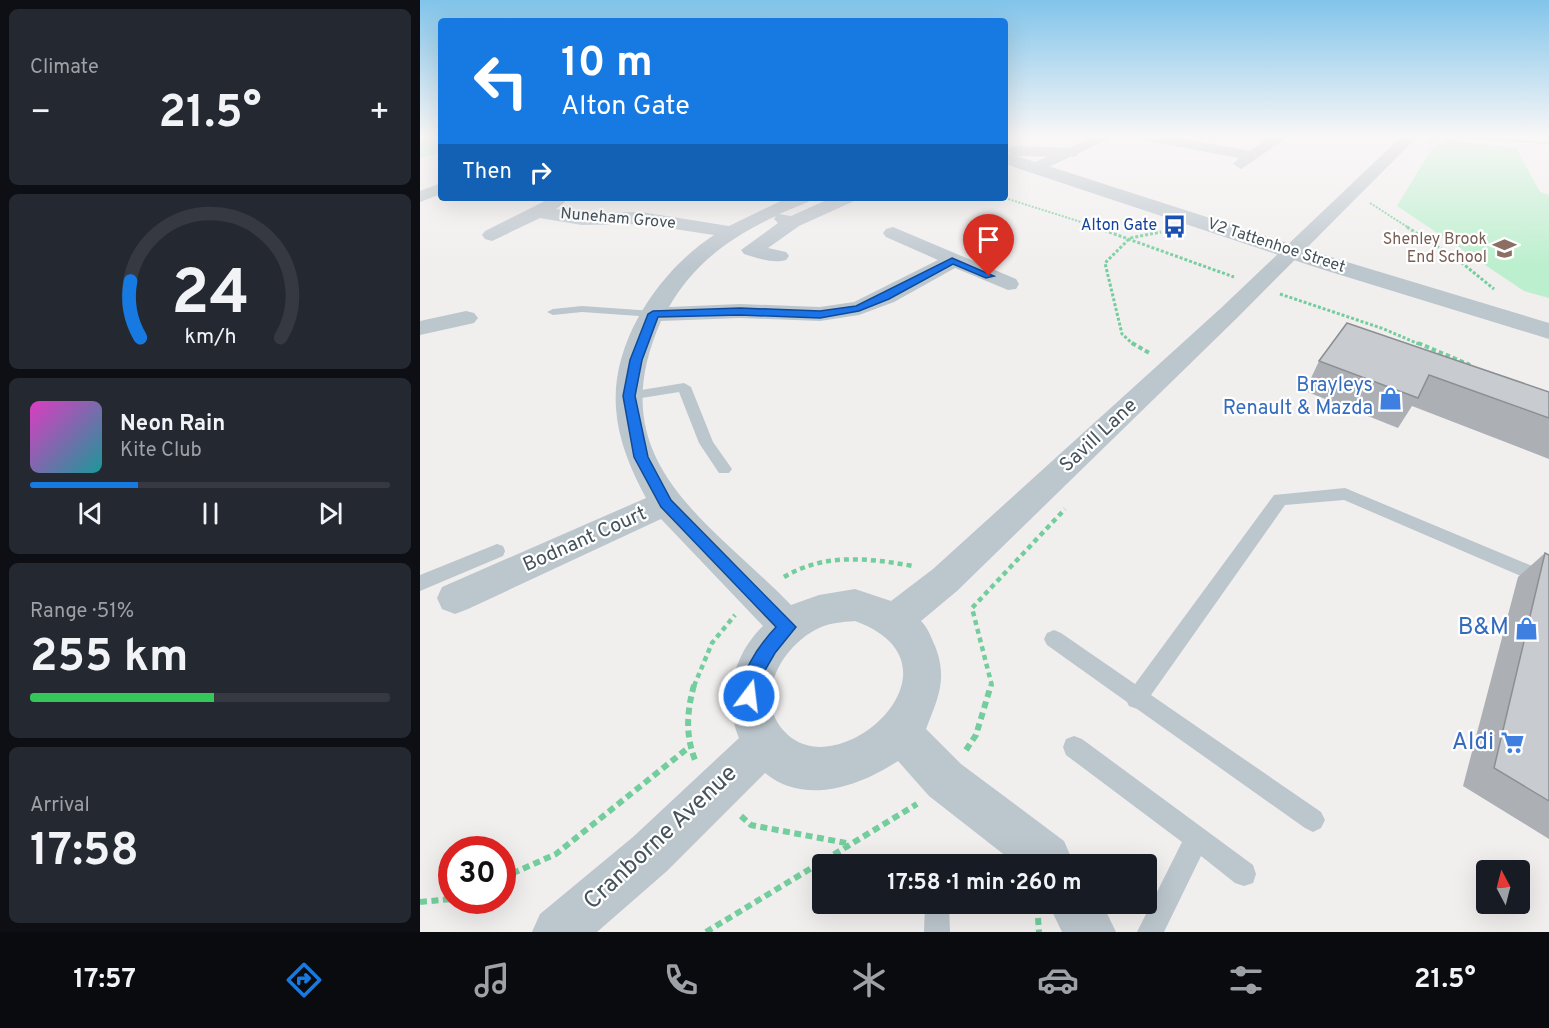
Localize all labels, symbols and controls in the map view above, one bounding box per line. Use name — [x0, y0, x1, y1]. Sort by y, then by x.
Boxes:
text: 10 m — [561, 38, 653, 91]
icon: left — [462, 42, 540, 120]
text: Climate — [30, 55, 99, 81]
text: 21.5° — [159, 86, 261, 143]
text: Alton Gate — [561, 90, 690, 124]
text: − — [30, 93, 51, 135]
text: + — [369, 93, 390, 135]
icon: right — [524, 156, 557, 189]
text: Then — [462, 159, 512, 186]
street label: Nuneham Grove — [559, 204, 677, 234]
bus stop icon: Alton Gate — [1162, 213, 1188, 239]
pin — [963, 214, 1014, 276]
street label: V2 Tattenhoe Street — [1205, 214, 1347, 278]
place label: Alton Gate — [1081, 216, 1157, 236]
icon: arrive — [972, 223, 1005, 256]
place label: Shenley Brook End School — [1383, 230, 1487, 268]
school or university icon: Shenley Brook End School — [1492, 236, 1518, 262]
text: 24 — [171, 258, 249, 337]
text: km/h — [184, 325, 236, 352]
place label: Brayleys Renault & Mazda — [1223, 373, 1373, 422]
shop icon: Brayleys Renault & Mazda — [1378, 385, 1404, 411]
street label: Savill Lane — [1055, 393, 1143, 479]
text: Neon Rain — [120, 411, 225, 438]
text: Kite Club — [120, 438, 202, 464]
icon: previous — [74, 497, 107, 530]
icon: pause — [194, 497, 227, 530]
icon: next — [314, 497, 347, 530]
street label: Bodnant Court — [519, 501, 651, 579]
text: Range · 51% — [30, 599, 134, 625]
place label: B&M — [1458, 613, 1509, 643]
shop icon: B&M — [1514, 615, 1540, 641]
text: 255 km — [30, 630, 188, 687]
position arrow — [717, 664, 781, 728]
place label: Aldi — [1452, 728, 1494, 758]
supermarket icon: Aldi — [1499, 730, 1525, 756]
street label: Cranborne Avenue — [578, 759, 744, 917]
text: Arrival — [30, 793, 90, 819]
text: 17:58 — [30, 824, 139, 881]
speed limit sign: 30 — [438, 836, 516, 914]
north arrow — [1476, 860, 1530, 914]
map controls — [1476, 860, 1530, 914]
text: 17:58 · 1 min · 260 m — [887, 870, 1082, 897]
icon: directions — [283, 959, 325, 1001]
icon: music — [471, 959, 513, 1001]
icon: phone — [660, 959, 702, 1001]
icon: climate — [848, 959, 890, 1001]
icon: car — [1037, 959, 1079, 1001]
icon: filters — [1225, 959, 1267, 1001]
text: 17:57 — [73, 963, 136, 997]
text: 21.5° — [1414, 963, 1476, 997]

